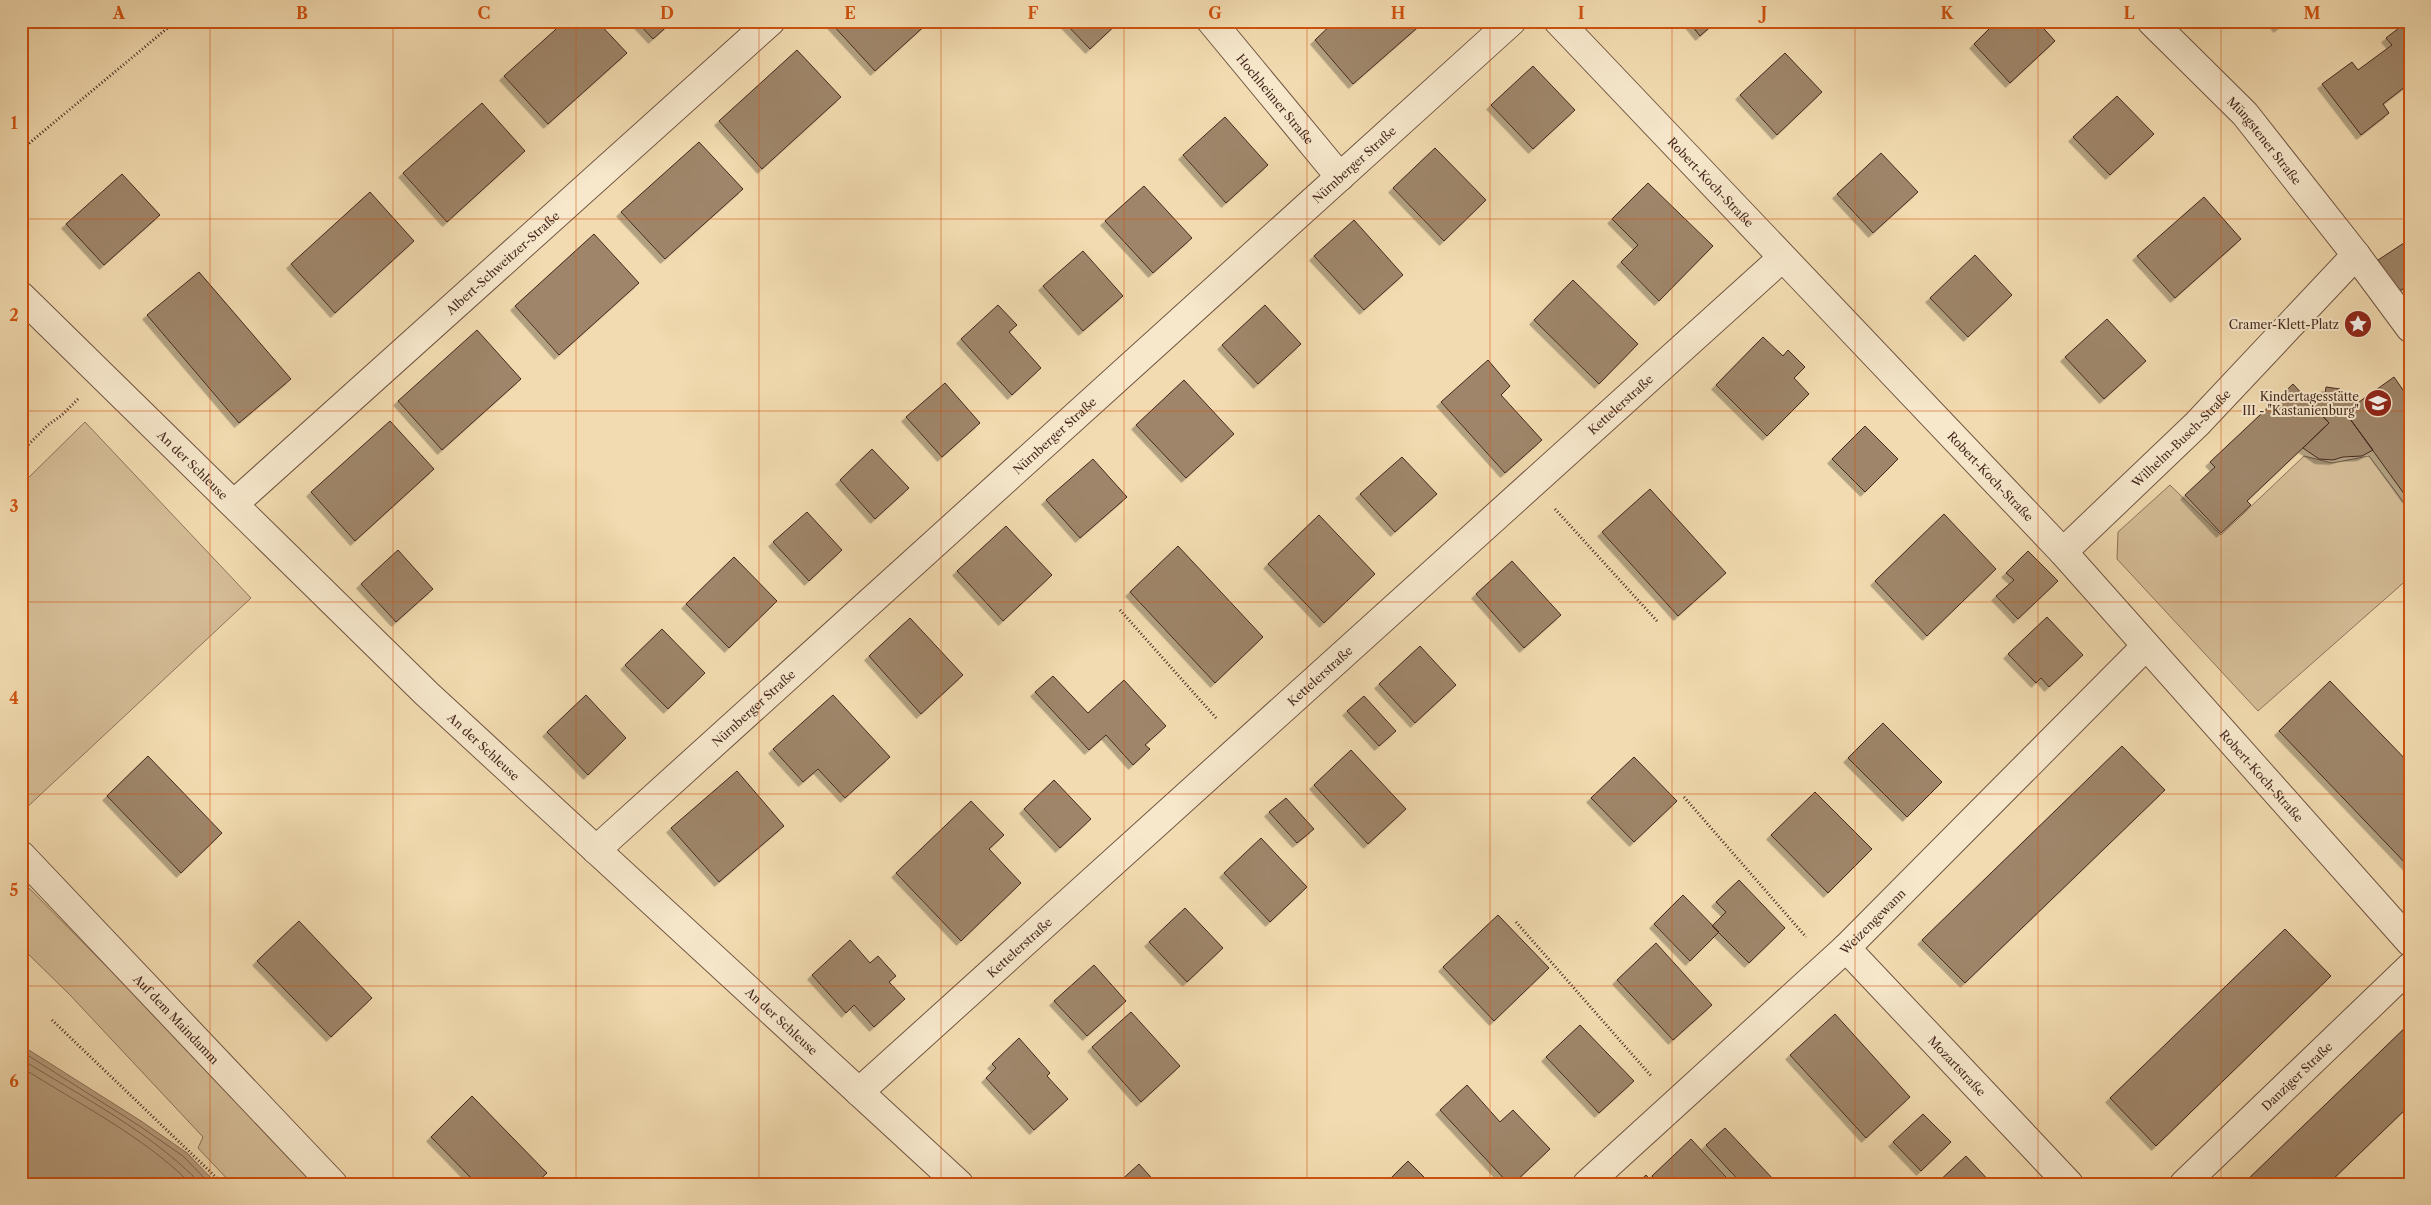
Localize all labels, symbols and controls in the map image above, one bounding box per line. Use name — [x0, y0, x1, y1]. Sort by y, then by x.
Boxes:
text: A — [112, 3, 126, 23]
text: B — [296, 3, 308, 23]
text: C — [478, 3, 490, 23]
text: D — [660, 3, 674, 23]
text: E — [844, 3, 856, 23]
text: F — [1028, 3, 1039, 23]
text: G — [1208, 3, 1222, 23]
text: H — [1391, 3, 1405, 23]
text: I — [1578, 3, 1585, 23]
text: J — [1758, 3, 1767, 23]
text: K — [1941, 3, 1955, 23]
text: L — [2123, 3, 2135, 23]
text: M — [2304, 3, 2321, 23]
street label: Hochheimer Straße — [1234, 51, 1317, 147]
street label: Müngstener Straße — [2224, 93, 2305, 188]
text: 1 — [10, 113, 18, 133]
street label: Nürnberger Straße — [1309, 122, 1399, 206]
street label: Robert-Koch-Straße — [1665, 134, 1757, 230]
street label: Albert-Schweitzer-Straße — [442, 208, 562, 318]
text: 2 — [9, 305, 19, 325]
place icon: Cramer-Klett-Platz — [2343, 309, 2373, 339]
place label: Cramer-Klett-Platz — [2229, 317, 2339, 332]
street label: Kettelerstraße — [1585, 371, 1656, 437]
street label: Wilhelm-Busch-Straße — [2128, 386, 2234, 491]
school or university icon: Kindertagesstätte III - "Kastanienburg" — [2363, 388, 2393, 418]
place label: Kindertagesstätte III - "Kastanienburg" — [2242, 389, 2359, 418]
street label: Nürnberger Straße — [1009, 394, 1099, 477]
street label: An der Schleuse — [154, 426, 232, 503]
street label: Robert-Koch-Straße — [1945, 428, 2037, 524]
text: 3 — [9, 496, 19, 516]
street label: Kettelerstraße — [1284, 642, 1355, 709]
street label: Nürnberger Straße — [708, 666, 798, 749]
text: 4 — [9, 688, 19, 708]
street label: An der Schleuse — [444, 709, 523, 783]
street label: Robert-Koch-Straße — [2217, 726, 2307, 825]
text: 5 — [10, 880, 19, 900]
street label: Weizengewann — [1836, 885, 1909, 958]
street label: Kettelerstraße — [984, 914, 1055, 980]
street label: Auf dem Maindamm — [130, 970, 222, 1067]
street label: An der Schleuse — [742, 983, 821, 1058]
street label: Mozartstraße — [1925, 1033, 1989, 1099]
street label: Danziger Straße — [2258, 1038, 2335, 1113]
text: 6 — [9, 1071, 19, 1091]

